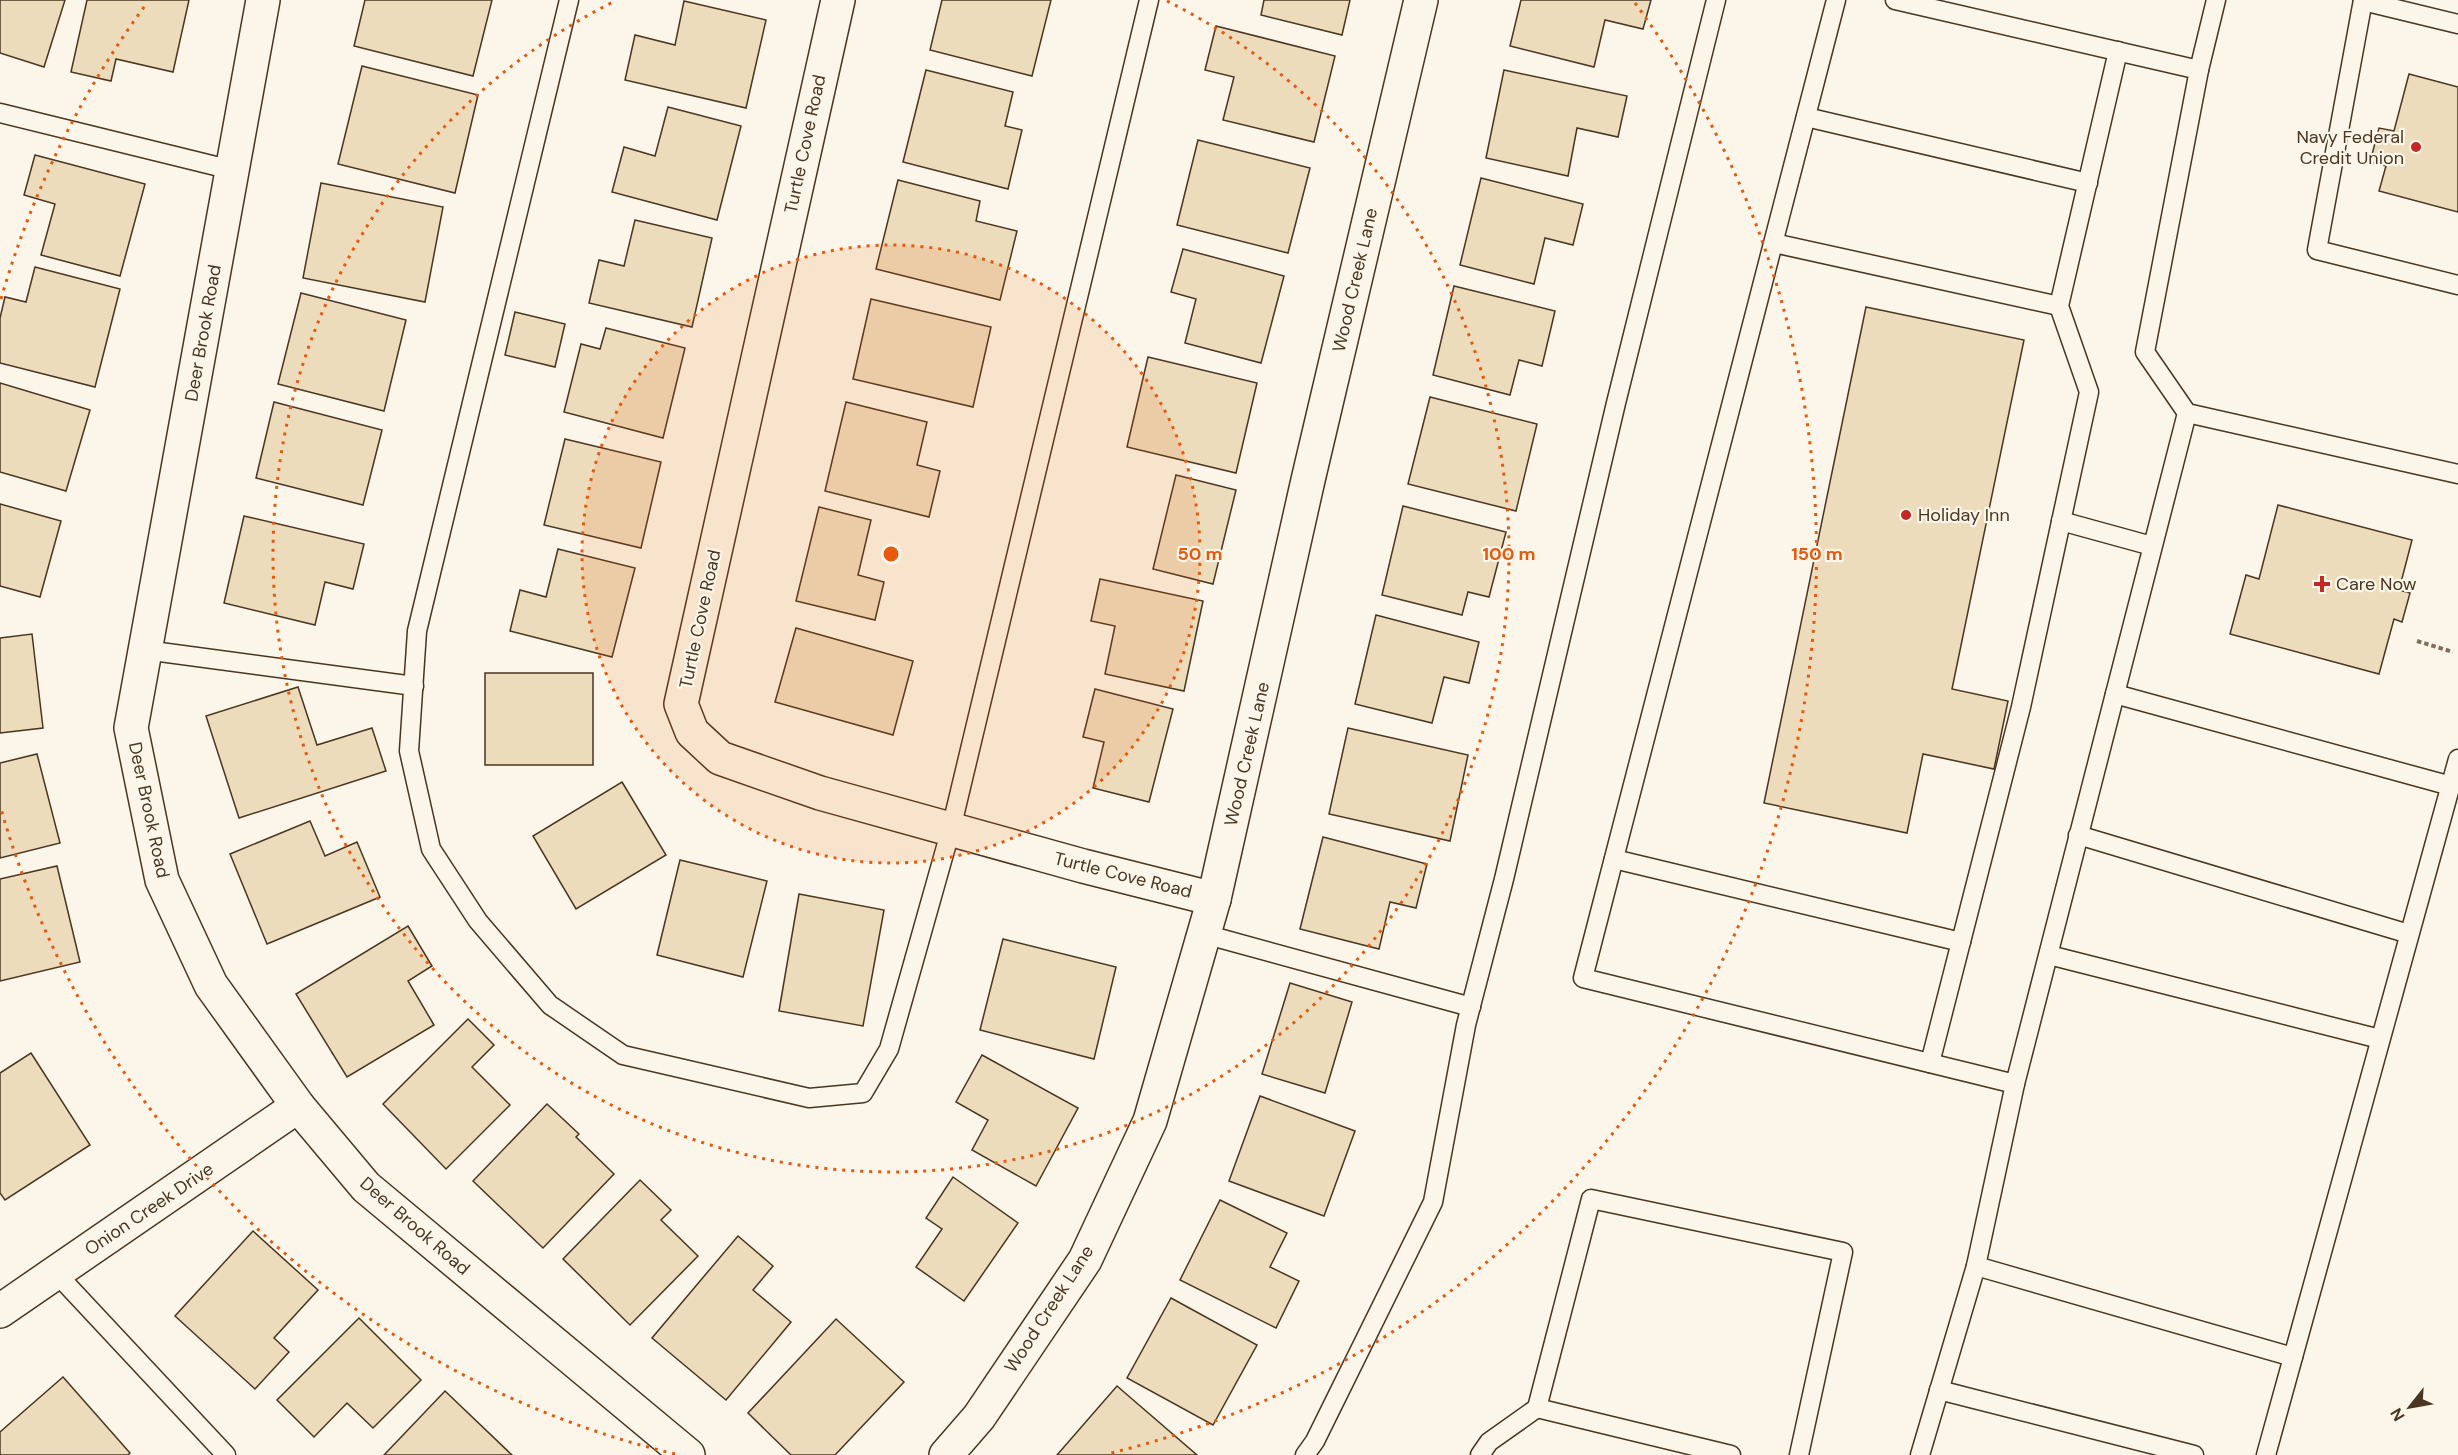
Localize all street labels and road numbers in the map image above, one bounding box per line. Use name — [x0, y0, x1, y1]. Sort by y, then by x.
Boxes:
street label: Turtle Cove Road — [779, 72, 831, 216]
street label: Wood Creek Lane — [1327, 206, 1383, 354]
street label: Deer Brook Road — [179, 263, 227, 403]
street label: Turtle Cove Road — [674, 547, 726, 691]
street label: Wood Creek Lane — [1219, 680, 1275, 828]
street label: Deer Brook Road — [123, 740, 175, 880]
street label: Turtle Cove Road — [1052, 846, 1194, 904]
street label: Onion Creek Drive — [80, 1157, 218, 1261]
street label: Deer Brook Road — [355, 1171, 475, 1281]
street label: Wood Creek Lane — [999, 1241, 1099, 1377]

